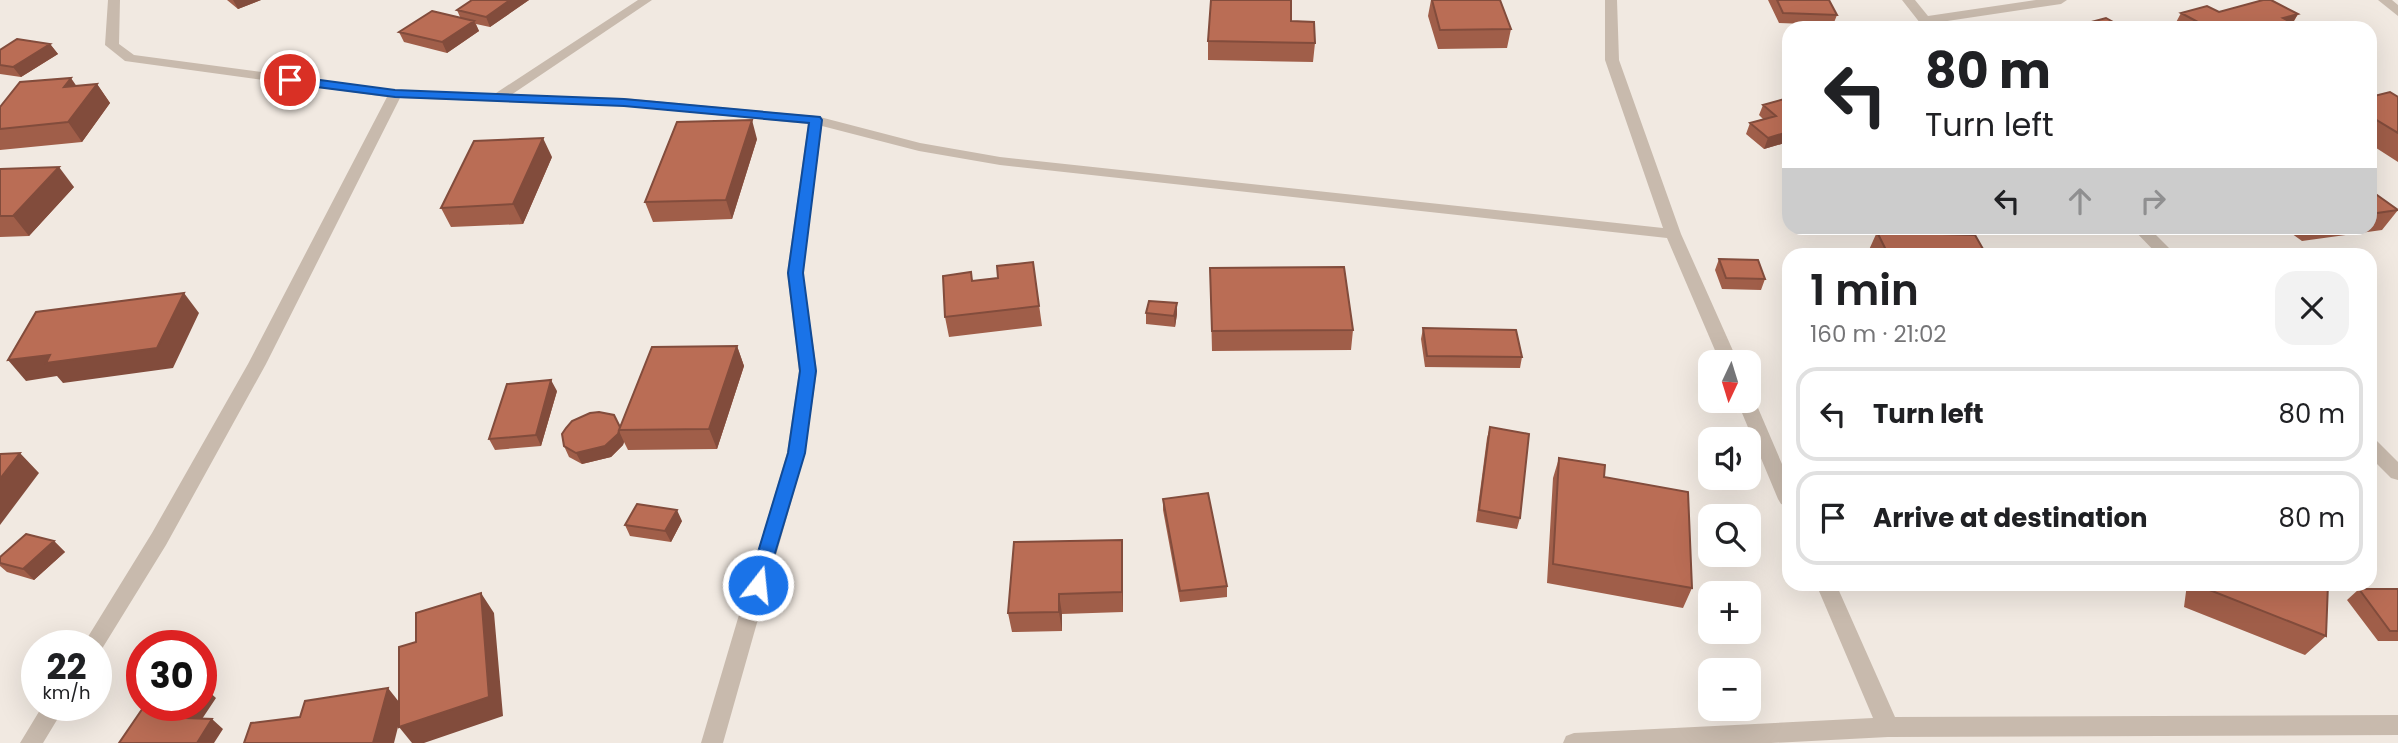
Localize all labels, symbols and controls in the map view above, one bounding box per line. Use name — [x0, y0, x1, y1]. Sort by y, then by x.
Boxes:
text: 80 m — [1925, 37, 2051, 105]
icon: left — [1810, 49, 1901, 140]
pin — [260, 50, 320, 110]
icon: arrive — [271, 61, 309, 99]
text: Turn left — [1925, 102, 2054, 147]
icon: left — [1988, 182, 2026, 220]
icon: ahead — [2061, 182, 2099, 220]
icon: right — [2134, 182, 2172, 220]
text: 1 min — [1810, 261, 1919, 320]
button: close — [2275, 271, 2349, 345]
text: 160 m · 21:02 — [1810, 318, 1947, 350]
north arrow — [1698, 350, 1760, 413]
map controls — [1698, 350, 1761, 721]
icon: left — [1814, 395, 1852, 433]
text: Turn left — [1873, 396, 1984, 432]
text: 80 m — [2279, 396, 2345, 432]
button: sound — [1698, 427, 1761, 490]
icon: arrive — [1814, 499, 1852, 537]
text: Arrive at destination — [1873, 500, 2148, 536]
text: 80 m — [2279, 500, 2345, 536]
button: search — [1698, 504, 1761, 567]
position arrow — [721, 548, 795, 622]
button: + — [1698, 581, 1761, 644]
speed limit sign: 30 — [126, 630, 217, 721]
text: 22 — [47, 642, 86, 691]
button: − — [1698, 658, 1761, 721]
text: km/h — [43, 680, 90, 705]

